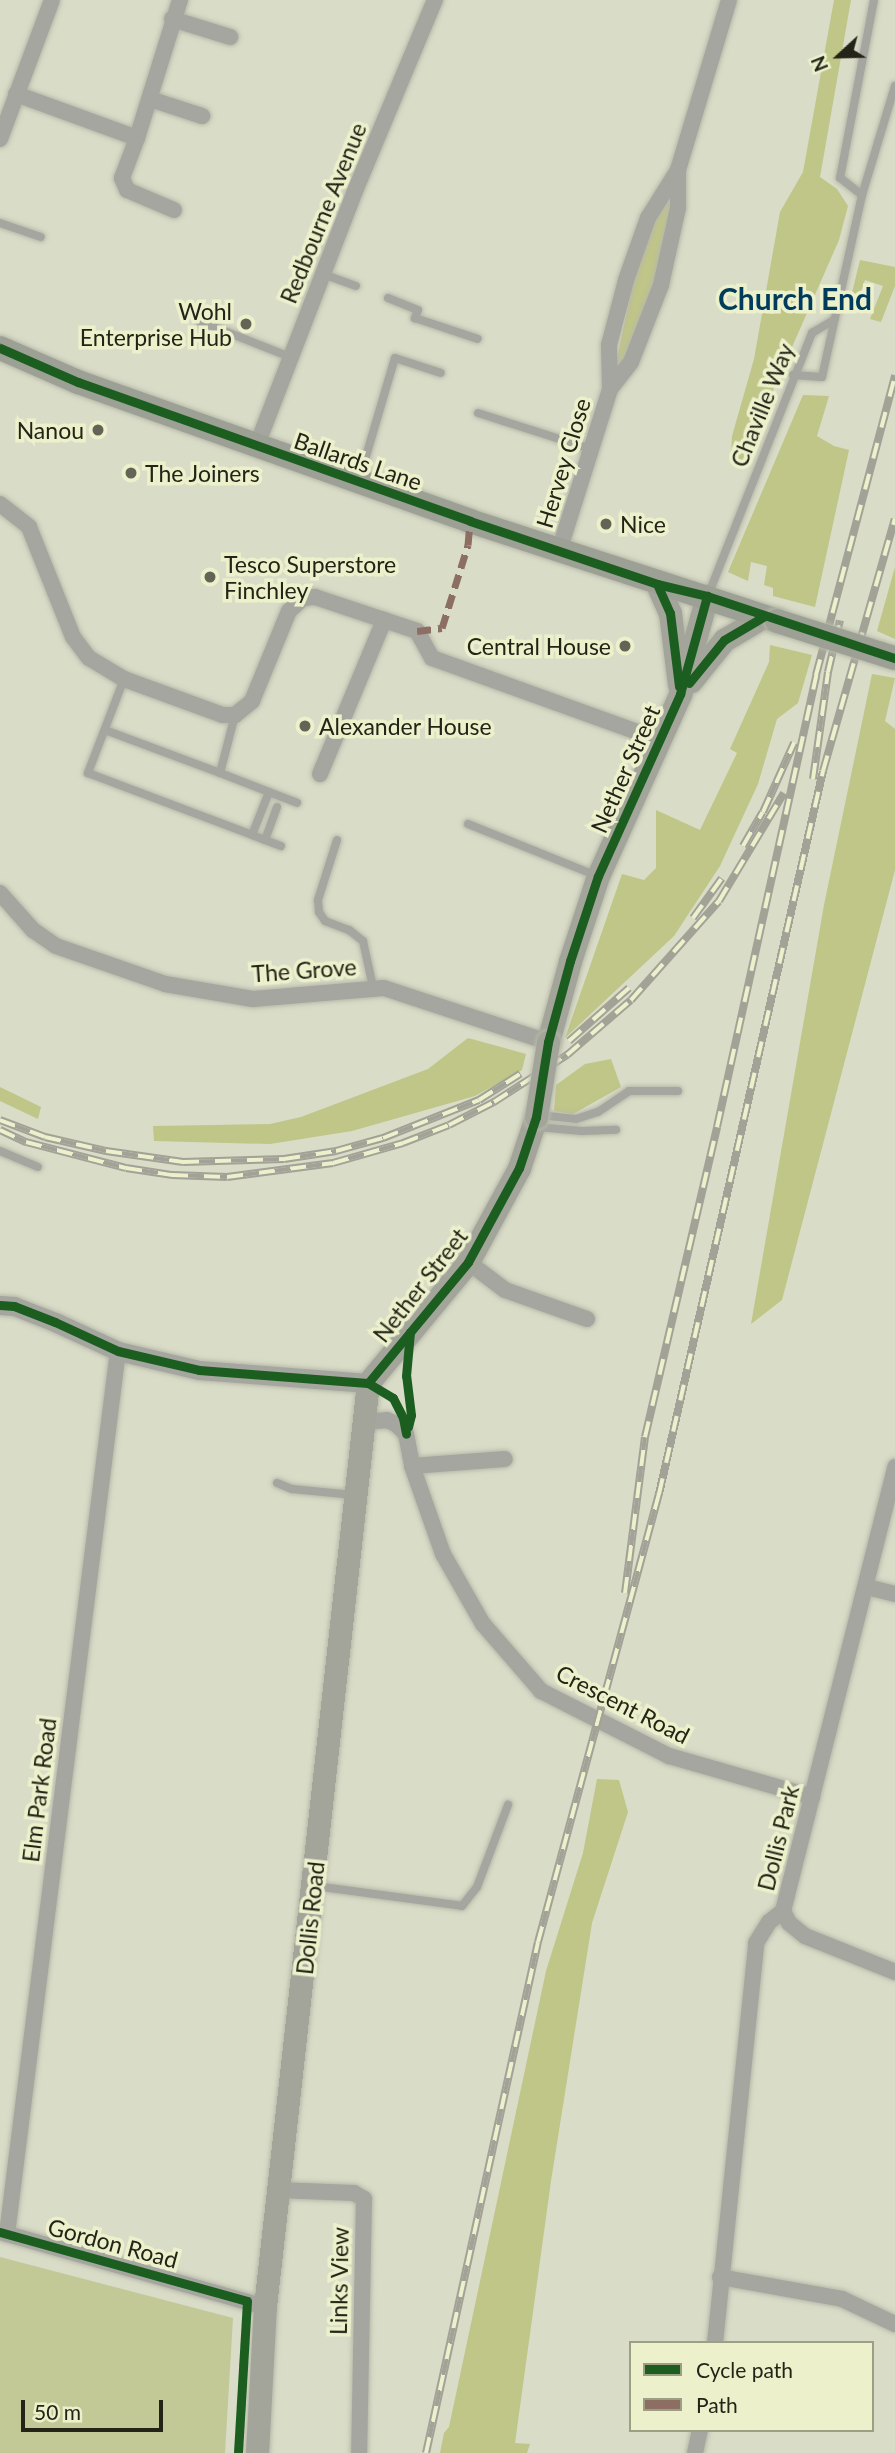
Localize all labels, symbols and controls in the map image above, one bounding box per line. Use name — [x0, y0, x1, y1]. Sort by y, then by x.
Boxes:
north arrow — [804, 21, 874, 91]
text: N — [806, 53, 832, 75]
street label: Redbourne Avenue — [274, 118, 372, 308]
district label: Church End — [718, 280, 872, 316]
place label: Wohl Enterprise Hub — [80, 297, 232, 351]
marker: Wohl Enterprise Hub — [238, 316, 254, 332]
street label: Chaville Way — [725, 339, 799, 471]
street label: Hervey Close — [530, 395, 596, 531]
place label: Nanou — [17, 416, 84, 444]
marker: Nanou — [90, 422, 106, 438]
street label: Ballards Lane — [291, 426, 425, 496]
place label: The Joiners — [145, 459, 260, 487]
marker: The Joiners — [123, 465, 139, 481]
place label: Nice — [620, 510, 666, 538]
marker: Nice — [598, 516, 614, 532]
place label: Tesco Superstore Finchley — [224, 550, 396, 604]
marker: Tesco Superstore Finchley — [202, 569, 218, 585]
place label: Central House — [467, 632, 611, 660]
marker: Central House — [617, 638, 633, 654]
street label: Nether Street — [584, 701, 666, 837]
place label: Alexander House — [319, 712, 492, 740]
marker: Alexander House — [297, 718, 313, 734]
street label: The Grove — [251, 953, 357, 987]
street label: Nether Street — [367, 1222, 473, 1348]
street label: Crescent Road — [552, 1659, 694, 1749]
street label: Elm Park Road — [16, 1716, 62, 1864]
street label: Dollis Park — [752, 1782, 804, 1894]
street label: Dollis Road — [290, 1860, 330, 1976]
street label: Gordon Road — [45, 2212, 181, 2274]
street label: Links View — [324, 2226, 354, 2336]
legend — [629, 2341, 874, 2432]
text: Cycle path — [696, 2357, 793, 2382]
scale bar — [24, 2386, 166, 2430]
text: Path — [696, 2392, 738, 2417]
text: 50 m — [34, 2399, 81, 2424]

